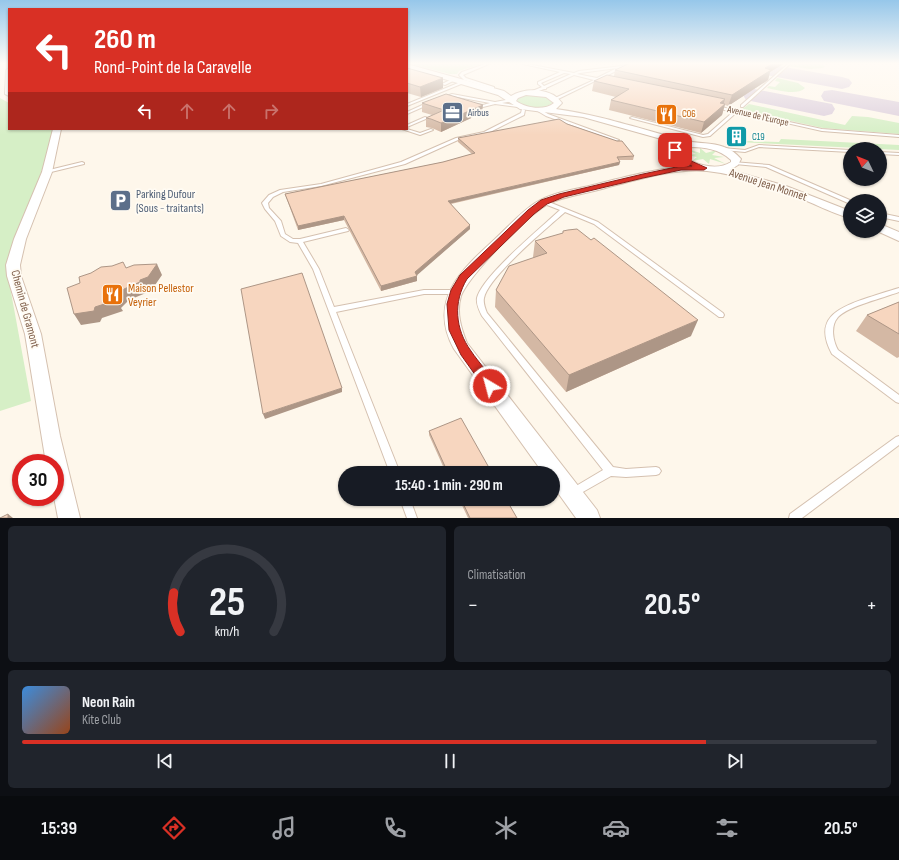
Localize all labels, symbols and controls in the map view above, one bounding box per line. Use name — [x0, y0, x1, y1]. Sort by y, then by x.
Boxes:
text: 260 m — [94, 23, 156, 56]
icon: left — [28, 24, 80, 76]
text: Rond-Point de la Caravelle — [94, 57, 252, 78]
icon: left — [134, 100, 156, 122]
icon: ahead — [176, 100, 198, 122]
icon: ahead — [218, 100, 240, 122]
icon: right — [260, 100, 282, 122]
office icon: Airbus — [439, 100, 465, 126]
restaurant icon: C06 — [654, 101, 680, 127]
street label: Avenue de l'Europe — [725, 103, 790, 129]
place label: Airbus — [467, 107, 489, 119]
place label: C06 — [682, 108, 696, 120]
building icon: C19 — [723, 124, 749, 150]
place label: C19 — [752, 131, 765, 143]
pin — [658, 133, 692, 167]
icon: arrive — [664, 139, 686, 161]
north arrow — [843, 142, 887, 186]
map controls — [843, 142, 887, 238]
street label: Avenue Jean Monnet — [726, 165, 809, 205]
place label: Parking Dufour (Sous - traitants) — [136, 187, 204, 216]
parking icon: Parking Dufour (Sous - traitants) — [107, 188, 133, 214]
button: layers — [843, 194, 887, 238]
street label: Chemin de Gramont — [7, 268, 43, 350]
place label: Maison Pellestor Veyrier — [128, 281, 194, 310]
restaurant icon: Maison Pellestor Veyrier — [100, 282, 126, 308]
position arrow — [469, 365, 511, 407]
speed limit sign: 30 — [12, 454, 64, 506]
text: 15:40 · 1 min · 290 m — [395, 476, 503, 495]
text: Climatisation — [468, 567, 526, 583]
text: 25 — [209, 578, 245, 627]
text: 20.5° — [644, 587, 700, 623]
text: − — [468, 592, 478, 619]
text: + — [866, 592, 877, 619]
text: km/h — [214, 623, 239, 640]
text: Neon Rain — [82, 693, 135, 712]
text: Kite Club — [82, 712, 121, 728]
icon: previous — [154, 750, 176, 772]
icon: pause — [439, 750, 461, 772]
icon: next — [724, 750, 746, 772]
icon: directions — [160, 814, 188, 842]
icon: music — [270, 814, 298, 842]
icon: phone — [381, 814, 409, 842]
icon: climate — [492, 814, 520, 842]
icon: car — [602, 814, 630, 842]
icon: filters — [713, 814, 741, 842]
text: 15:39 — [41, 818, 77, 839]
text: 20.5° — [824, 818, 858, 839]

